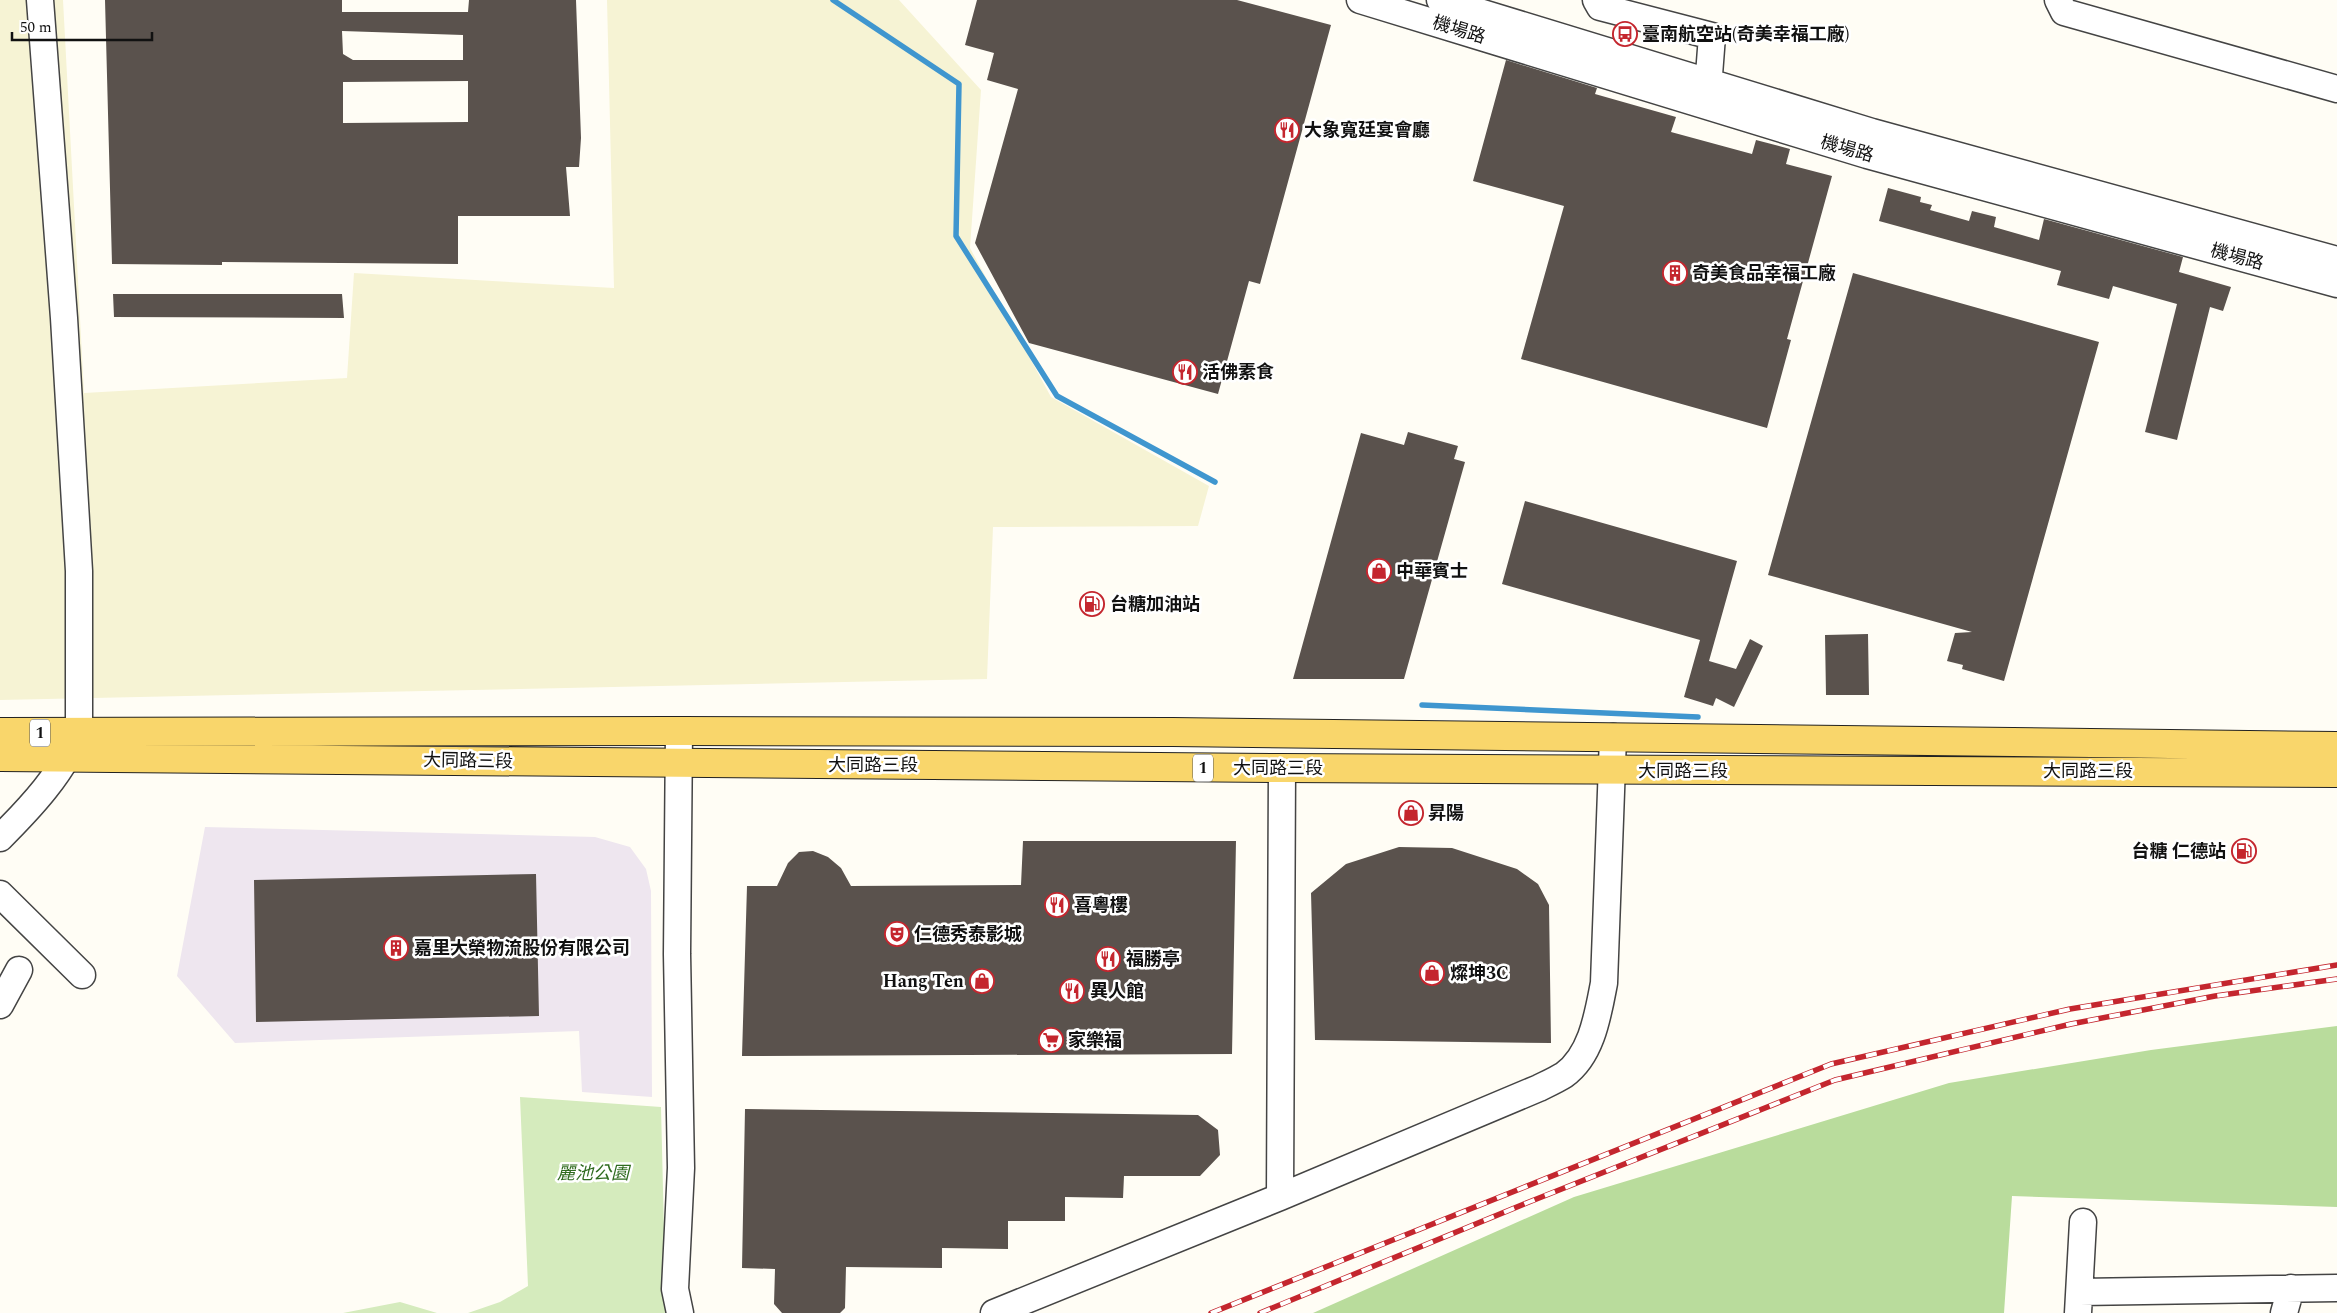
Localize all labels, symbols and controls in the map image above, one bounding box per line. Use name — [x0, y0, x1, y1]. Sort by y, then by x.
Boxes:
street label: 機場路 — [1429, 9, 1489, 51]
scale bar — [12, 10, 152, 42]
text: 50 m — [20, 16, 52, 39]
bus stop icon: 臺南航空站(奇美幸福工廠) — [1612, 21, 1638, 47]
place label: 臺南航空站(奇美幸福工廠) — [1642, 21, 1849, 48]
restaurant icon: 大象寬廷宴會廳 — [1274, 117, 1300, 143]
place label: 大象寬廷宴會廳 — [1304, 117, 1430, 144]
street label: 機場路 — [1817, 129, 1877, 169]
street label: 機場路 — [2207, 237, 2267, 277]
building icon: 奇美食品幸福工廠 — [1662, 260, 1688, 286]
place label: 奇美食品幸福工廠 — [1692, 260, 1836, 287]
restaurant icon: 活佛素食 — [1172, 359, 1198, 385]
place label: 活佛素食 — [1202, 359, 1274, 386]
shop icon: 中華賓士 — [1366, 558, 1392, 584]
place label: 中華賓士 — [1396, 558, 1468, 585]
fuel station icon: 台糖加油站 — [1079, 591, 1105, 617]
place label: 台糖加油站 — [1110, 591, 1200, 618]
road number: 1 — [30, 720, 50, 746]
street label: 大同路三段 — [423, 747, 513, 775]
street label: 大同路三段 — [828, 752, 918, 779]
road number: 1 — [1193, 754, 1213, 781]
street label: 大同路三段 — [1233, 755, 1323, 782]
street label: 大同路三段 — [1638, 758, 1728, 785]
street label: 大同路三段 — [2043, 758, 2133, 785]
shop icon: 昇陽 — [1398, 800, 1424, 826]
place label: 昇陽 — [1428, 800, 1464, 827]
place label: 台糖 仁德站 — [2132, 838, 2226, 865]
fuel station icon: 台糖 仁德站 — [2231, 838, 2257, 864]
restaurant icon: 喜粵樓 — [1044, 892, 1070, 918]
place label: 喜粵樓 — [1074, 892, 1128, 919]
theatre icon: 仁德秀泰影城 — [884, 921, 910, 947]
place label: 仁德秀泰影城 — [914, 921, 1022, 948]
building icon: 嘉里大榮物流股份有限公司 — [383, 935, 409, 961]
place label: 嘉里大榮物流股份有限公司 — [414, 935, 630, 962]
restaurant icon: 福勝亭 — [1095, 946, 1121, 972]
place label: 福勝亭 — [1126, 946, 1180, 973]
shop icon: 燦坤3C — [1419, 960, 1445, 986]
place label: 燦坤3C — [1450, 960, 1509, 987]
place label: Hang Ten — [883, 968, 964, 995]
shop icon: Hang Ten — [969, 968, 995, 994]
restaurant icon: 異人館 — [1059, 978, 1085, 1004]
place label: 異人館 — [1090, 978, 1144, 1005]
supermarket icon: 家樂福 — [1038, 1027, 1064, 1053]
place label: 家樂福 — [1068, 1027, 1122, 1054]
park label: 麗池公園 — [557, 1160, 632, 1187]

